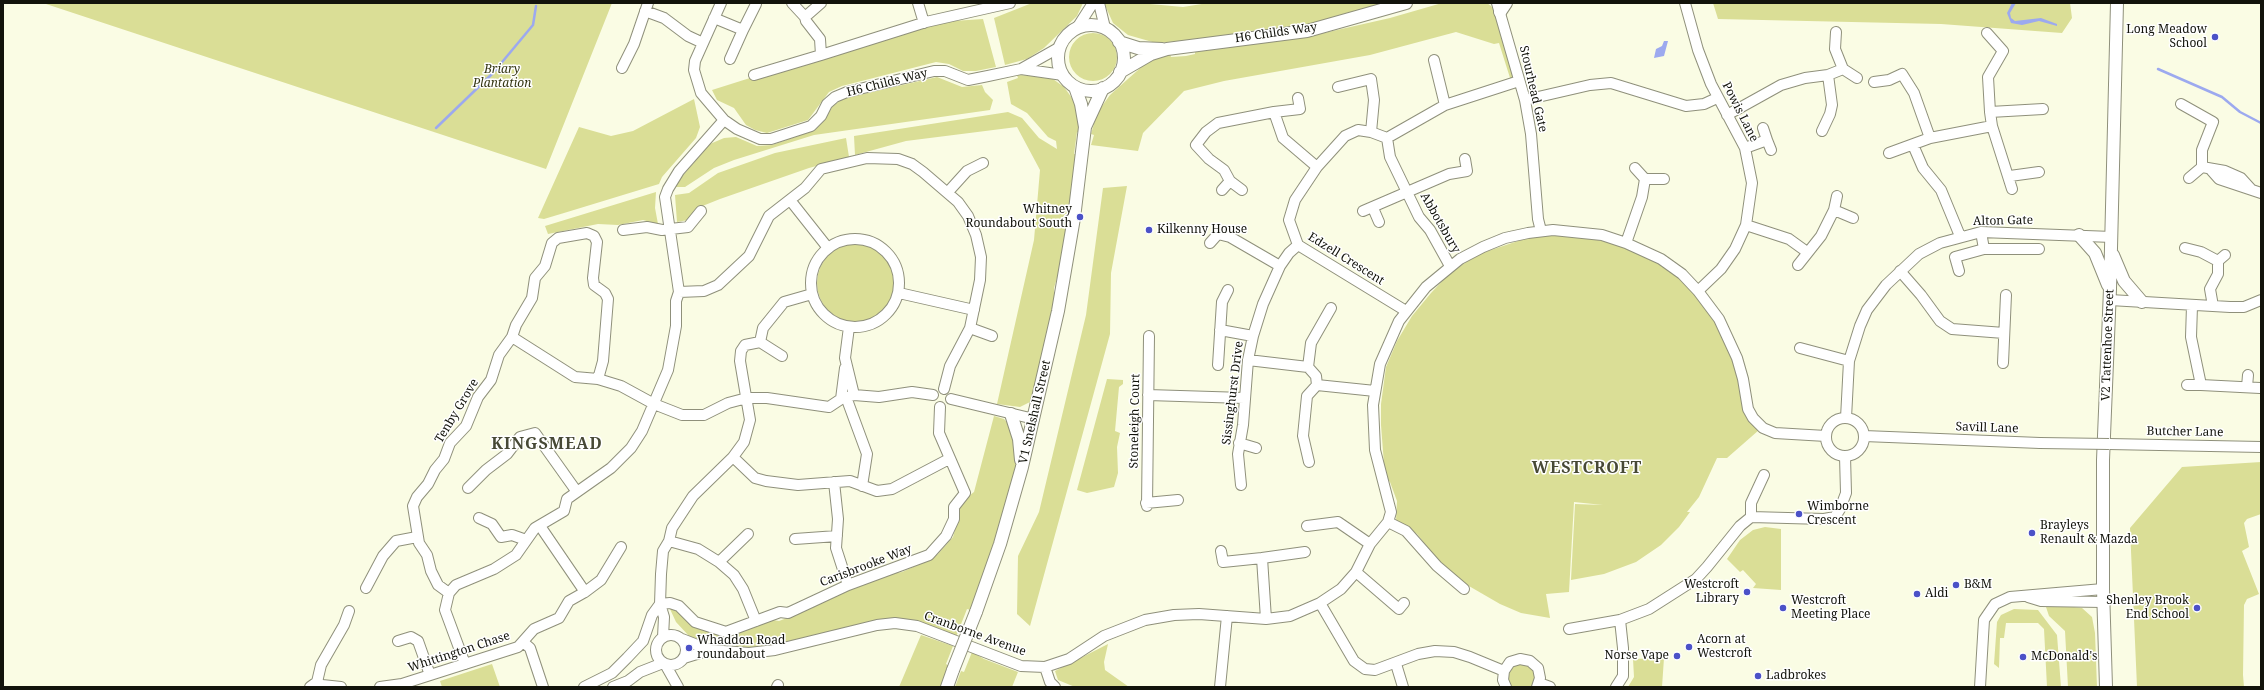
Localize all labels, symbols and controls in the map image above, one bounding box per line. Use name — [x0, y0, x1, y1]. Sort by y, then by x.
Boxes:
street label: H6 Childs Way — [1234, 20, 1318, 46]
place label: Long Meadow School — [2126, 23, 2207, 51]
marker: Long Meadow School — [2210, 32, 2220, 42]
street label: Stourhead Gate — [1516, 44, 1550, 134]
park label: Briary Plantation — [473, 63, 531, 91]
street label: H6 Childs Way — [845, 66, 929, 100]
street label: Powis Lane — [1719, 80, 1761, 144]
street label: Abbotsbury — [1417, 190, 1463, 256]
place label: Whitney Roundabout South — [966, 203, 1072, 231]
marker: Whitney Roundabout South — [1075, 212, 1085, 222]
street label: Alton Gate — [1973, 213, 2033, 229]
place label: Kilkenny House — [1157, 223, 1247, 237]
marker: Kilkenny House — [1144, 225, 1154, 235]
street label: Edzell Crescent — [1305, 230, 1387, 288]
street label: V2 Tattenhoe Street — [2099, 289, 2117, 401]
street label: Sissinghurst Drive — [1219, 340, 1247, 446]
street label: V1 Snelshall Street — [1016, 359, 1054, 465]
street label: Stoneleigh Court — [1127, 373, 1143, 469]
street label: Tenby Grove — [432, 376, 482, 446]
street label: Savill Lane — [1955, 420, 2019, 436]
street label: Butcher Lane — [2146, 424, 2224, 440]
district label: KINGSMEAD — [491, 434, 603, 454]
district label: WESTCROFT — [1532, 458, 1642, 478]
place label: Wimborne Crescent — [1807, 500, 1869, 528]
marker: Wimborne Crescent — [1794, 509, 1804, 519]
place label: Brayleys Renault & Mazda — [2040, 519, 2138, 547]
marker: Brayleys Renault & Mazda — [2027, 528, 2037, 538]
street label: Carisbrooke Way — [818, 542, 914, 590]
place label: Westcroft Library — [1684, 578, 1739, 606]
place label: B&M — [1964, 578, 1992, 592]
marker: B&M — [1951, 580, 1961, 590]
marker: Westcroft Library — [1742, 587, 1752, 597]
place label: Aldi — [1925, 587, 1948, 601]
marker: Aldi — [1912, 589, 1922, 599]
place label: Westcroft Meeting Place — [1791, 594, 1871, 622]
place label: Shenley Brook End School — [2106, 594, 2189, 622]
marker: Westcroft Meeting Place — [1778, 603, 1788, 613]
marker: Shenley Brook End School — [2192, 603, 2202, 613]
street label: Cranborne Avenue — [922, 609, 1028, 659]
street label: Whittington Chase — [406, 629, 512, 675]
place label: Acorn at Westcroft — [1697, 633, 1752, 661]
place label: Whaddon Road roundabout — [697, 634, 785, 662]
marker: Acorn at Westcroft — [1684, 642, 1694, 652]
marker: Whaddon Road roundabout — [684, 643, 694, 653]
place label: Norse Vape — [1604, 649, 1669, 663]
place label: McDonald's — [2031, 650, 2097, 664]
marker: Norse Vape — [1672, 651, 1682, 661]
marker: McDonald's — [2018, 652, 2028, 662]
place label: Ladbrokes — [1766, 669, 1826, 683]
marker: Ladbrokes — [1753, 671, 1763, 681]

